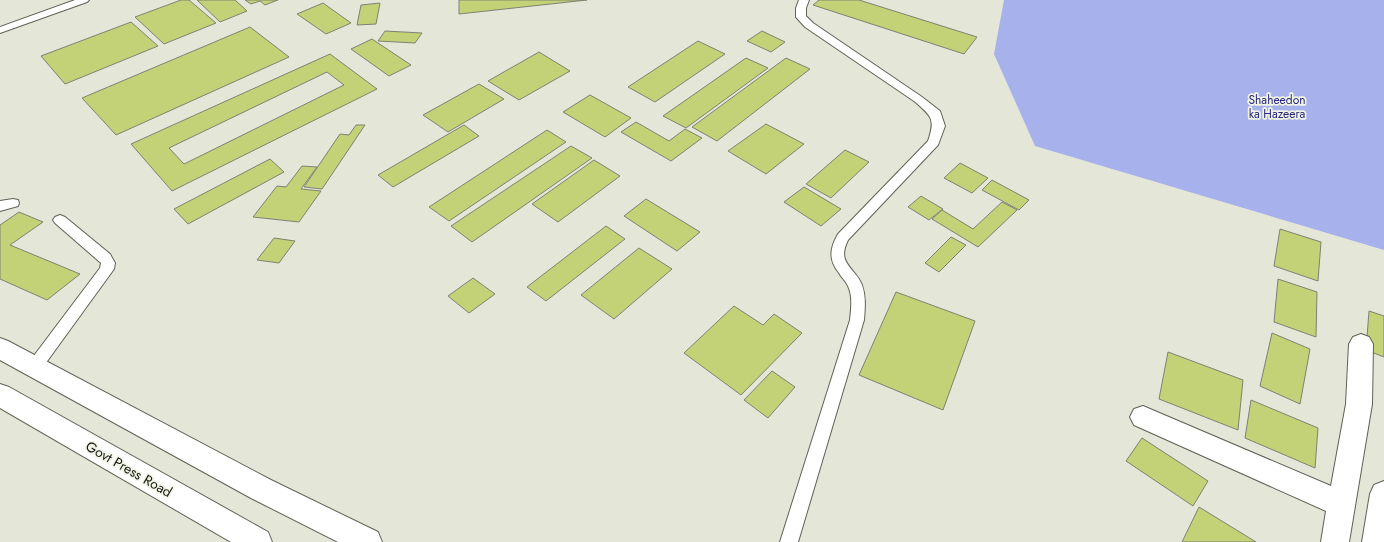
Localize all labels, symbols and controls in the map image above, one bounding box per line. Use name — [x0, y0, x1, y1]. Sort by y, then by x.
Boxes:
park label: Shaheedon ka Hazeera — [1248, 91, 1306, 123]
street label: Govt Press Road — [82, 436, 176, 502]

